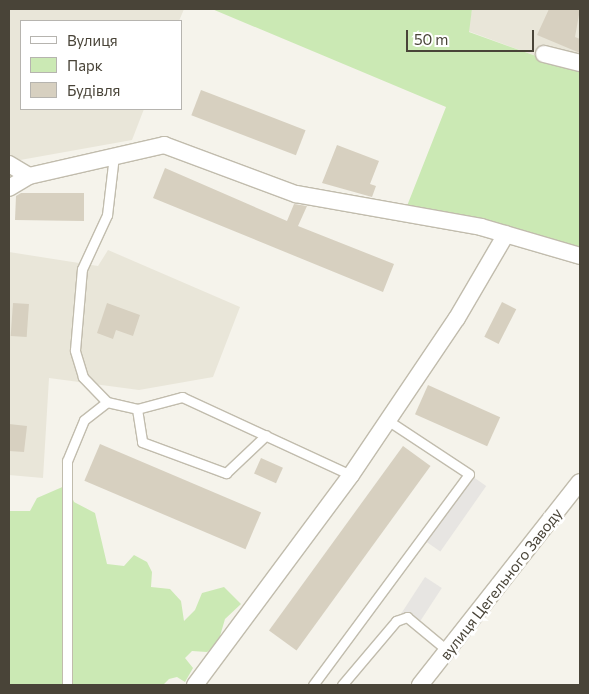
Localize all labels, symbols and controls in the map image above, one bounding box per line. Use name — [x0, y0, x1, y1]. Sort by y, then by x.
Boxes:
legend — [20, 20, 182, 110]
scale bar — [409, 20, 536, 52]
text: 50 m — [414, 30, 448, 48]
text: Вулиця — [67, 31, 118, 49]
text: Парк — [67, 56, 103, 74]
text: Будівля — [67, 81, 120, 99]
street label: вулиця Цегельного Заводу — [436, 505, 566, 663]

